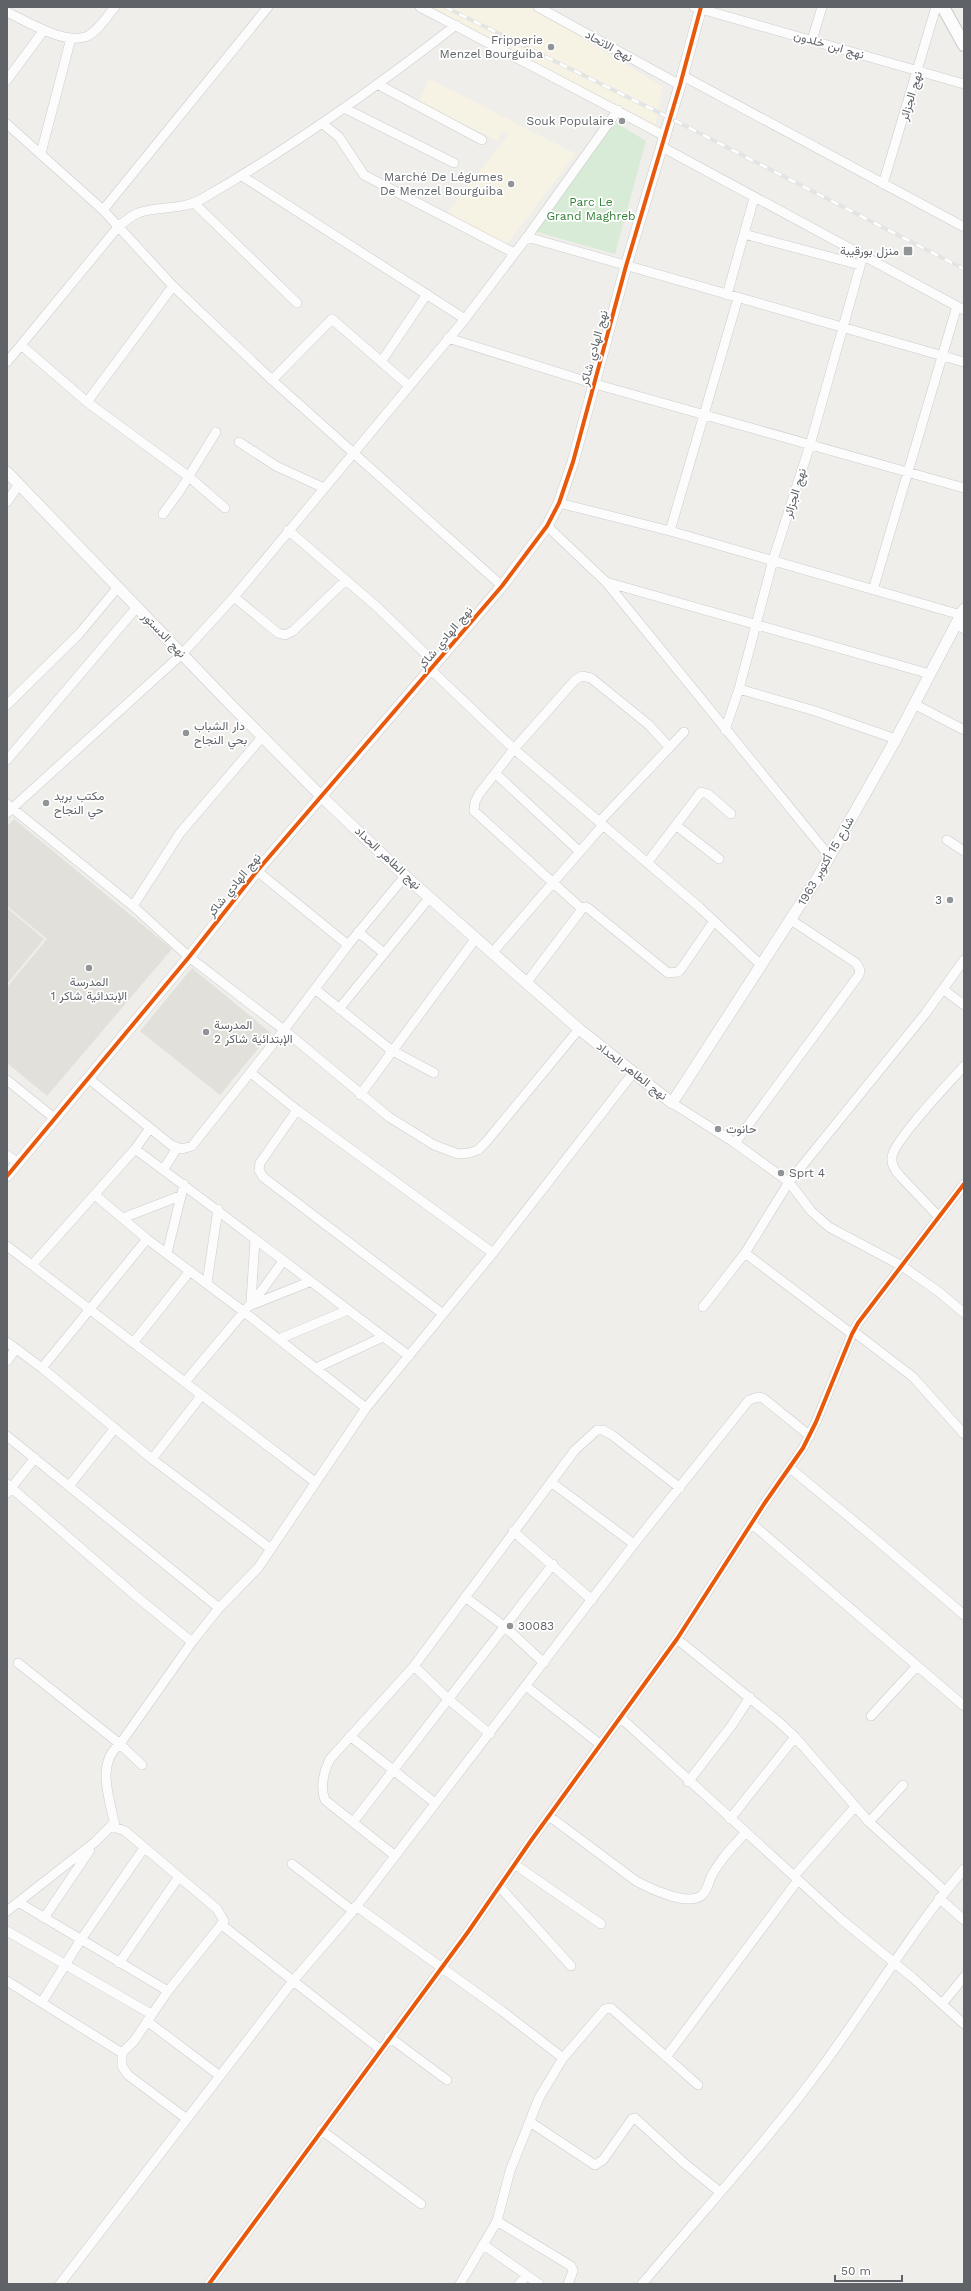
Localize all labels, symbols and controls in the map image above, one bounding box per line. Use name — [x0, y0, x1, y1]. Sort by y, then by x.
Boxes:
street label: نهج الاتحاد — [582, 27, 635, 66]
street label: نهج ابن خلدون — [792, 28, 866, 64]
place label: Fripperie Menzel Bourguiba — [440, 33, 543, 61]
marker: Fripperie Menzel Bourguiba — [546, 42, 556, 52]
street label: نهج الجزائر — [897, 70, 927, 124]
place label: Souk Populaire — [526, 114, 614, 128]
marker: Souk Populaire — [617, 116, 627, 126]
place label: Marché De Légumes De Menzel Bourguiba — [380, 170, 503, 198]
marker: Marché De Légumes De Menzel Bourguiba — [506, 179, 516, 189]
park label: Parc Le Grand Maghreb — [546, 195, 636, 223]
place label: منزل بورقيبة — [840, 244, 899, 259]
marker: منزل بورقيبة — [902, 245, 914, 257]
street label: نهج الهادي شاكر — [577, 309, 614, 389]
street label: نهج الجزائر — [781, 467, 811, 521]
street label: نهج الهادي شاكر — [414, 604, 478, 675]
street label: نهج الدستور — [137, 609, 189, 662]
place label: دار الشباب بحي النجاح — [194, 719, 247, 750]
marker: دار الشباب بحي النجاح — [181, 728, 191, 738]
place label: مكتب بريد حي النجاح — [54, 789, 104, 820]
marker: مكتب بريد حي النجاح — [41, 798, 51, 808]
street label: شارع 15 أكتوبر 1963 — [795, 814, 859, 909]
street label: نهج الطاهر الحداد — [351, 824, 424, 894]
street label: نهج الهادي شاكر — [203, 850, 266, 922]
place label: 3 — [935, 893, 942, 907]
marker: 3 — [945, 895, 955, 905]
marker: المدرسة الإبتدائية شاكر 1 — [84, 963, 94, 973]
place label: المدرسة الإبتدائية شاكر 1 — [51, 975, 127, 1004]
place label: المدرسة الإبتدائية شاكر 2 — [214, 1018, 293, 1047]
marker: المدرسة الإبتدائية شاكر 2 — [201, 1027, 211, 1037]
street label: نهج الطاهر الحداد — [593, 1039, 670, 1104]
place label: حانوت — [726, 1122, 756, 1137]
marker: حانوت — [713, 1124, 723, 1134]
place label: Sprt 4 — [789, 1166, 825, 1180]
marker: Sprt 4 — [776, 1168, 786, 1178]
place label: 30083 — [518, 1619, 554, 1633]
marker: 30083 — [505, 1621, 515, 1631]
scale bar — [835, 2257, 902, 2283]
text: 50 m — [841, 2264, 871, 2278]

